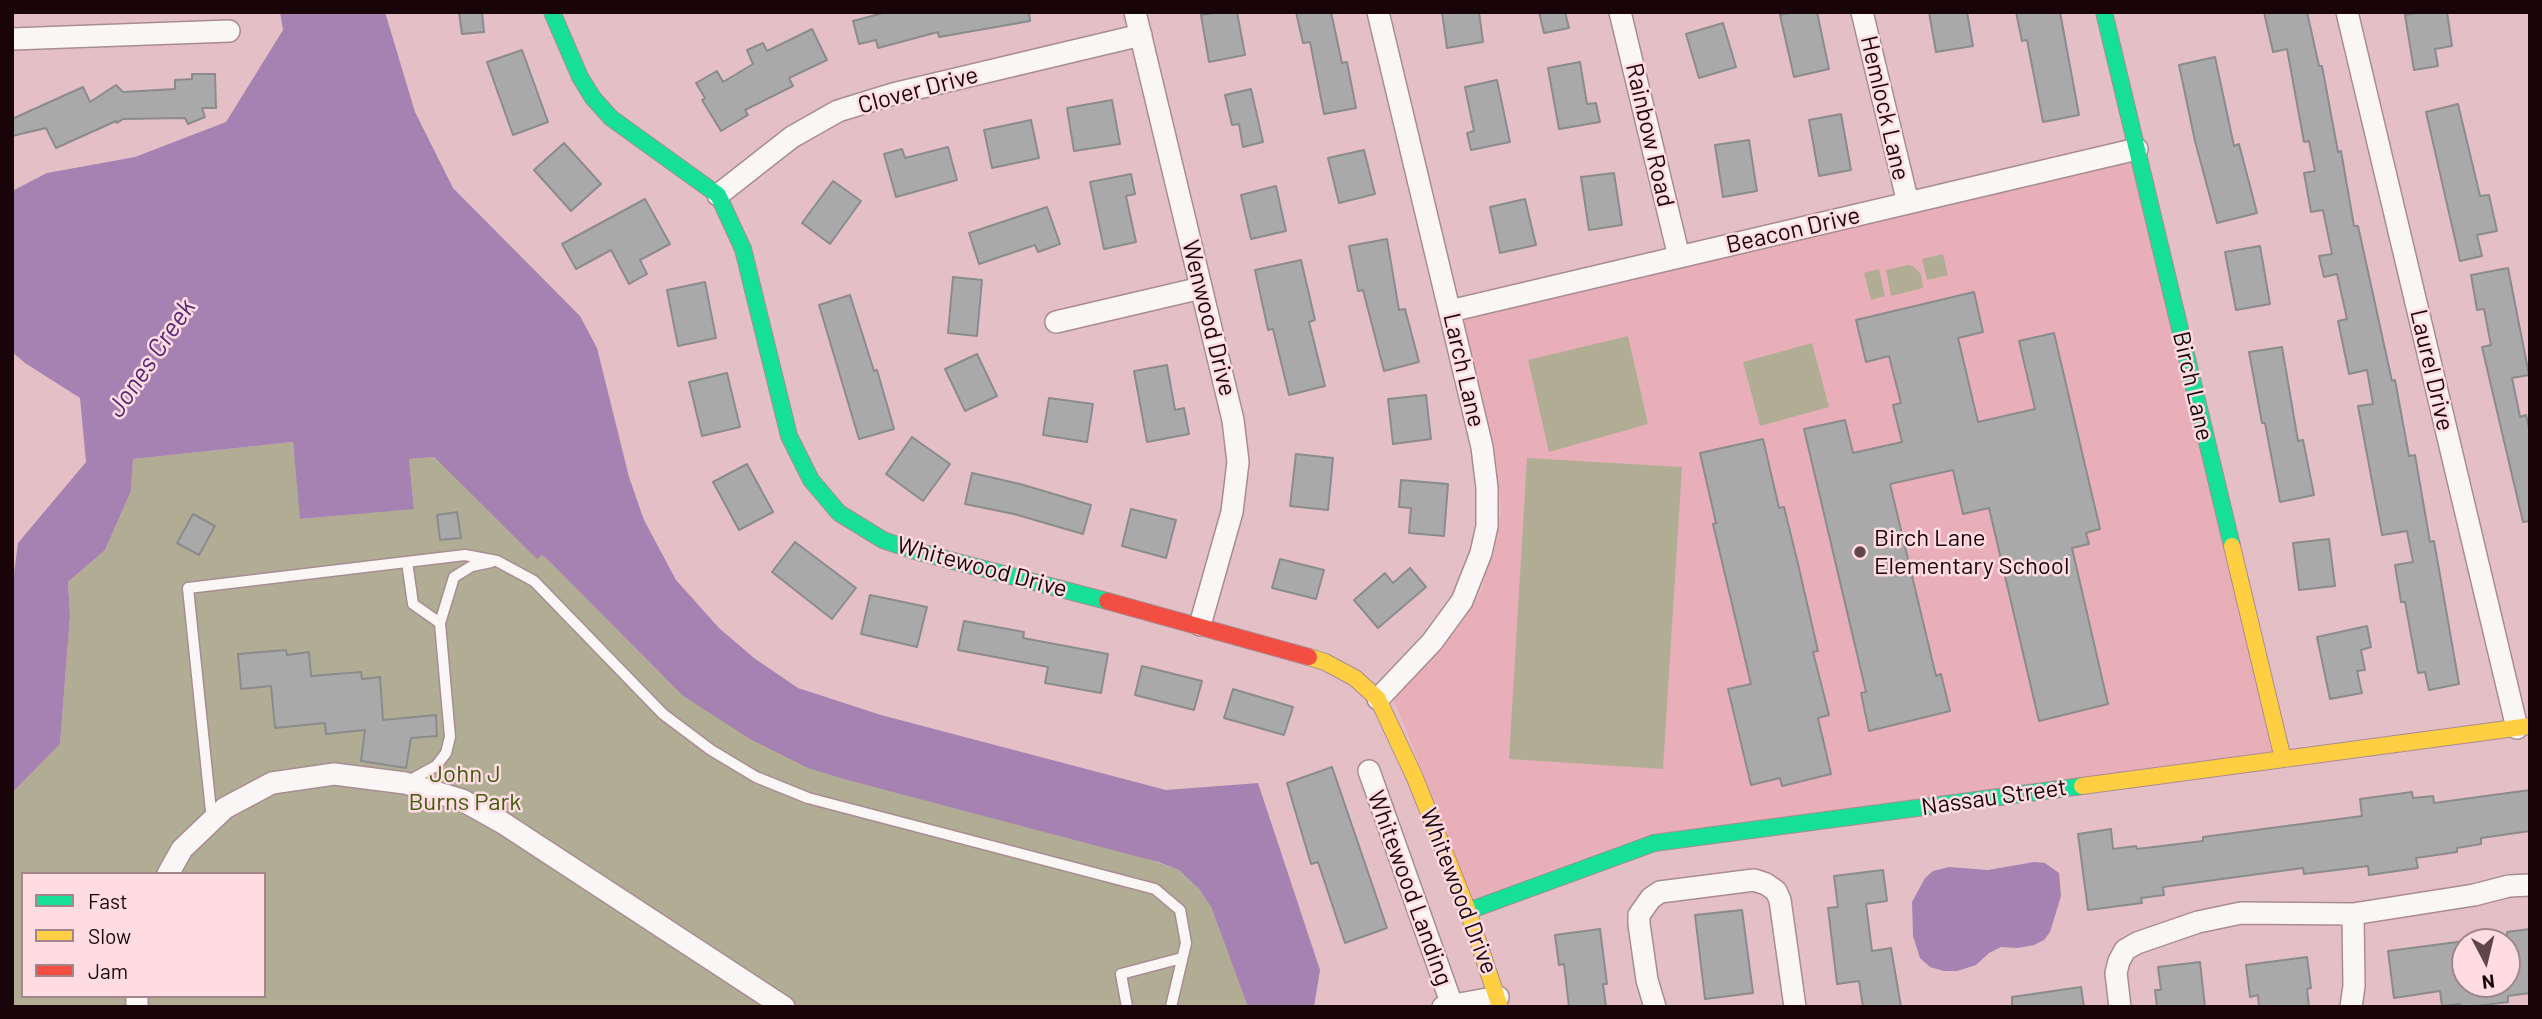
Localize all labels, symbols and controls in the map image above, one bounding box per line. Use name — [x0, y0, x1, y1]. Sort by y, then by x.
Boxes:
street label: Hemlock Lane — [1854, 33, 1916, 183]
street label: Clover Drive — [855, 60, 981, 120]
street label: Rainbow Road — [1619, 60, 1681, 210]
street label: Beacon Drive — [1723, 201, 1863, 259]
street label: Wenwood Drive — [1176, 237, 1242, 399]
water label: Jones Creek — [100, 293, 202, 423]
street label: Laurel Drive — [2404, 306, 2460, 434]
street label: Larch Lane — [1437, 310, 1491, 430]
street label: Birch Lane — [2166, 328, 2220, 444]
place label: Birch Lane Elementary School — [1874, 524, 2069, 580]
street label: Whitewood Drive — [894, 530, 1070, 604]
marker: Birch Lane Elementary School — [1852, 544, 1868, 560]
park label: John J Burns Park — [409, 760, 521, 816]
street label: Nassau Street — [1919, 773, 2069, 821]
street label: Whitewood Landing — [1361, 786, 1459, 990]
street label: Whitewood Drive — [1414, 804, 1504, 978]
legend — [21, 872, 266, 998]
text: Fast — [88, 888, 128, 913]
text: Slow — [88, 923, 131, 948]
north arrow — [2451, 928, 2521, 998]
text: Jam — [88, 958, 128, 983]
text: N — [2481, 970, 2496, 995]

